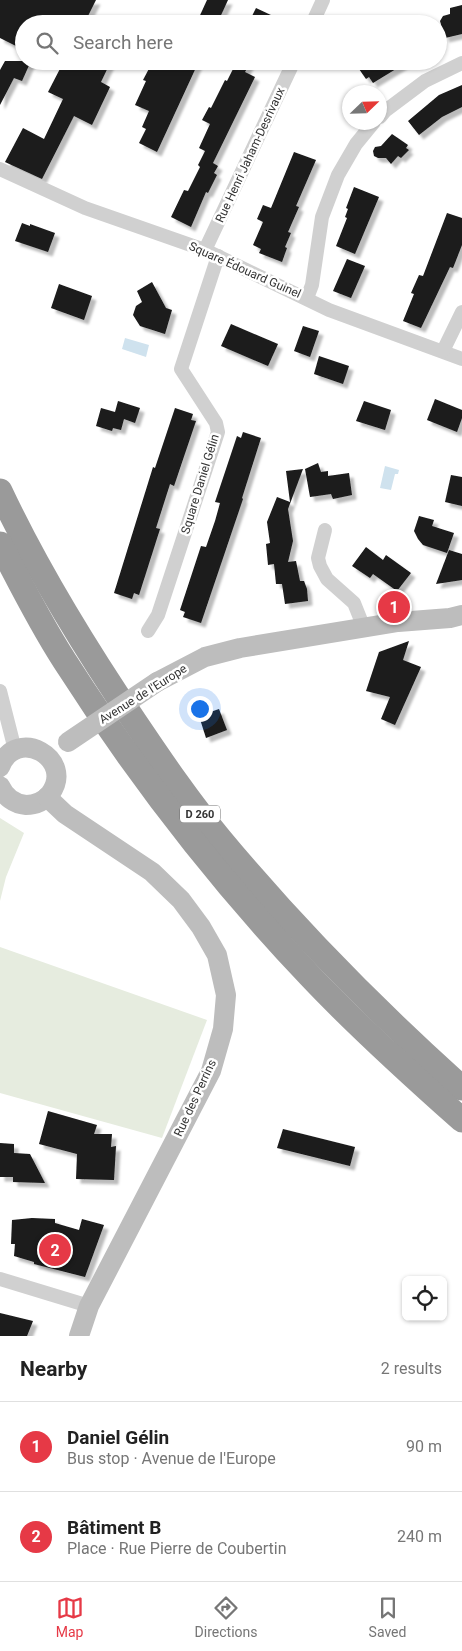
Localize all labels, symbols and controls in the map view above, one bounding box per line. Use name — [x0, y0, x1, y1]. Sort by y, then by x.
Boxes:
search box — [15, 15, 447, 70]
icon: search — [33, 29, 61, 57]
text: Search here — [73, 31, 173, 54]
street label: Rue Henri Jaham-Desrivaux — [213, 85, 287, 225]
north arrow — [342, 85, 387, 130]
street label: Square Édouard Guinel — [187, 238, 304, 301]
street label: Square Daniel Gélin — [178, 432, 222, 536]
pin: 1 — [378, 588, 410, 626]
street label: Avenue de l'Europe — [97, 661, 189, 727]
your location — [187, 696, 213, 722]
road number: D 260 — [180, 806, 220, 822]
street label: Rue des Perrins — [171, 1057, 219, 1139]
pin: 2 — [39, 1231, 71, 1269]
map controls — [402, 1276, 447, 1321]
button: locate — [402, 1276, 447, 1321]
text: Nearby — [20, 1357, 87, 1381]
text: 2 results — [381, 1359, 442, 1378]
text: Daniel Gélin — [67, 1426, 169, 1449]
text: 1 — [31, 1437, 41, 1456]
text: 90 m — [406, 1437, 442, 1456]
text: Bus stop · Avenue de l'Europe — [67, 1449, 276, 1468]
text: Bâtiment B — [67, 1516, 161, 1539]
text: 2 — [31, 1527, 41, 1546]
text: 240 m — [397, 1527, 442, 1546]
text: Place · Rue Pierre de Coubertin — [67, 1539, 287, 1558]
tab: Map — [56, 1594, 84, 1640]
tab: Directions — [195, 1594, 258, 1640]
tab: Saved — [369, 1594, 406, 1640]

